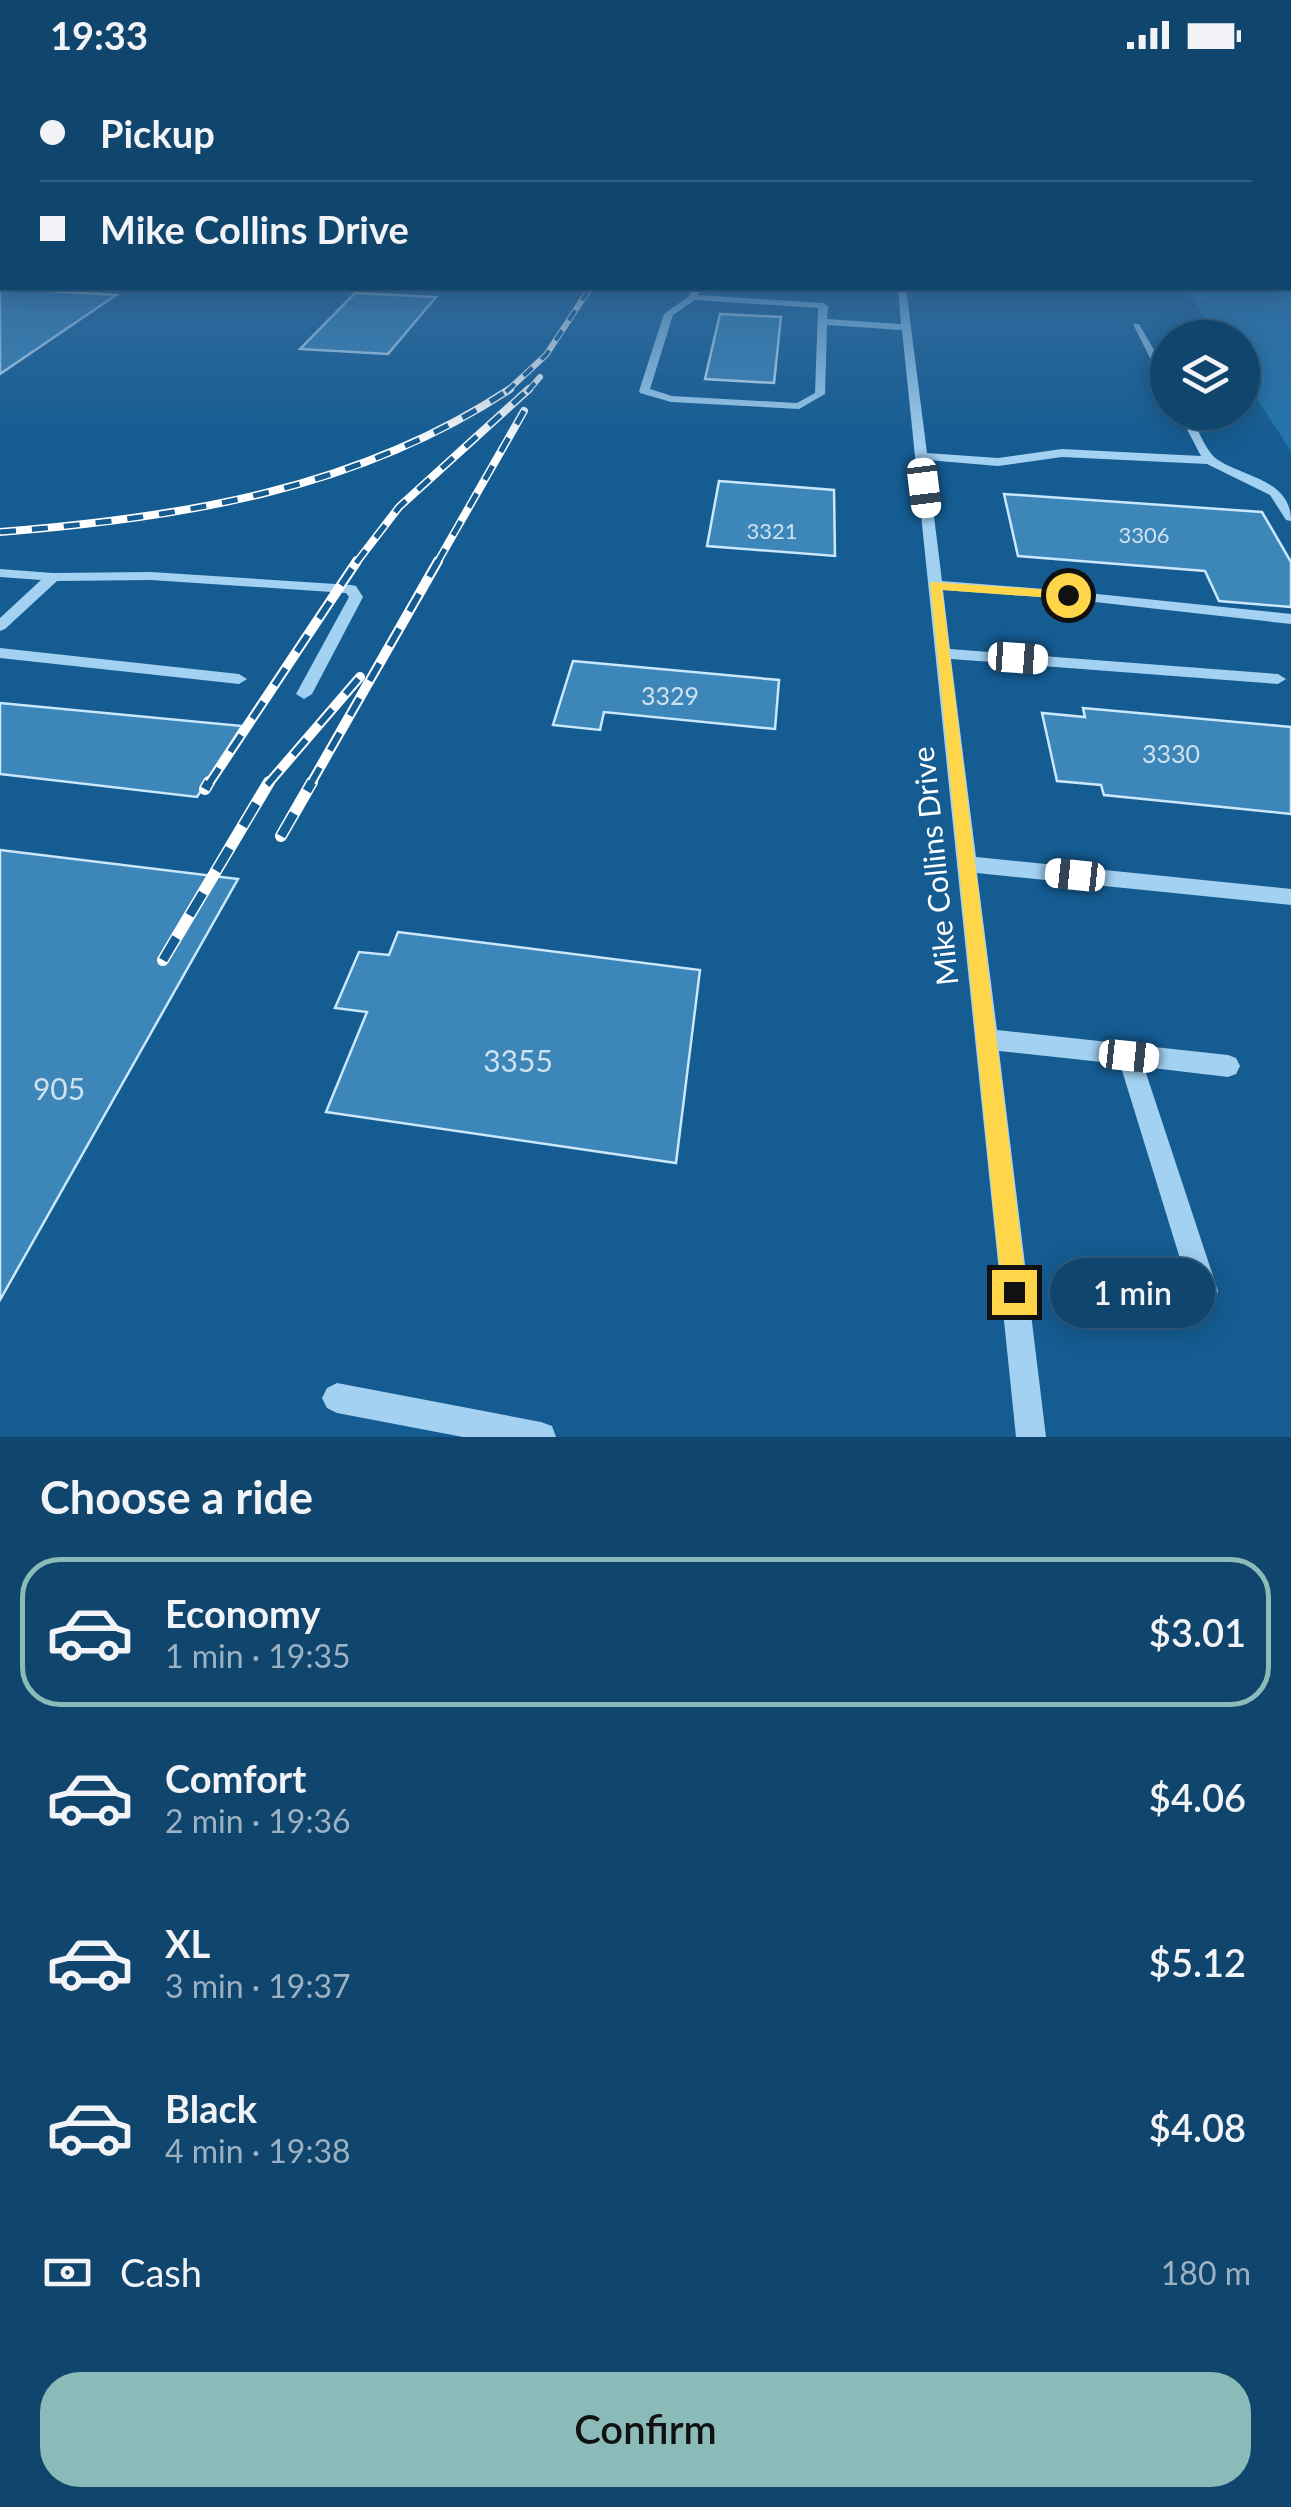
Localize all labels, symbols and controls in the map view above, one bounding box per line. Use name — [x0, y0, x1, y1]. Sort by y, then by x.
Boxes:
text: 19:33 — [50, 12, 148, 58]
text: Pickup — [100, 110, 215, 156]
text: Mike Collins Drive — [100, 206, 409, 252]
map controls — [1150, 320, 1260, 430]
button: layers — [1150, 320, 1260, 430]
car — [905, 456, 943, 520]
house number: 3321 — [746, 517, 798, 544]
house number: 3306 — [1118, 521, 1170, 548]
route start — [1046, 573, 1091, 618]
car — [987, 641, 1049, 675]
house number: 3329 — [641, 680, 699, 710]
house number: 3330 — [1142, 738, 1200, 768]
street label: Mike Collins Drive — [904, 745, 964, 987]
car — [1044, 857, 1106, 893]
car — [1098, 1038, 1160, 1074]
house number: 3355 — [483, 1042, 553, 1078]
house number: 905 — [33, 1070, 85, 1106]
callout: 1 min — [1049, 1257, 1214, 1327]
route end — [992, 1270, 1037, 1315]
text: 1 min — [1093, 1273, 1172, 1312]
text: Choose a ride — [40, 1470, 313, 1524]
icon: car — [45, 1587, 135, 1677]
text: Economy — [165, 1590, 320, 1636]
text: $3.01 — [1149, 1609, 1246, 1655]
text: 1 min · 19:35 — [165, 1636, 351, 1675]
icon: car — [45, 1752, 135, 1842]
text: Comfort — [165, 1755, 306, 1801]
text: $4.06 — [1149, 1774, 1246, 1820]
text: 2 min · 19:36 — [165, 1801, 351, 1840]
icon: car — [45, 1917, 135, 2007]
text: XL — [165, 1920, 210, 1966]
text: $5.12 — [1149, 1939, 1246, 1985]
text: 3 min · 19:37 — [165, 1966, 351, 2005]
icon: car — [45, 2082, 135, 2172]
text: Black — [165, 2085, 257, 2131]
text: $4.08 — [1149, 2104, 1246, 2150]
text: 4 min · 19:38 — [165, 2131, 351, 2170]
icon: cash — [40, 2245, 95, 2300]
text: Cash — [120, 2249, 202, 2295]
text: 180 m — [1161, 2253, 1251, 2292]
button: Confirm — [40, 2372, 1251, 2487]

